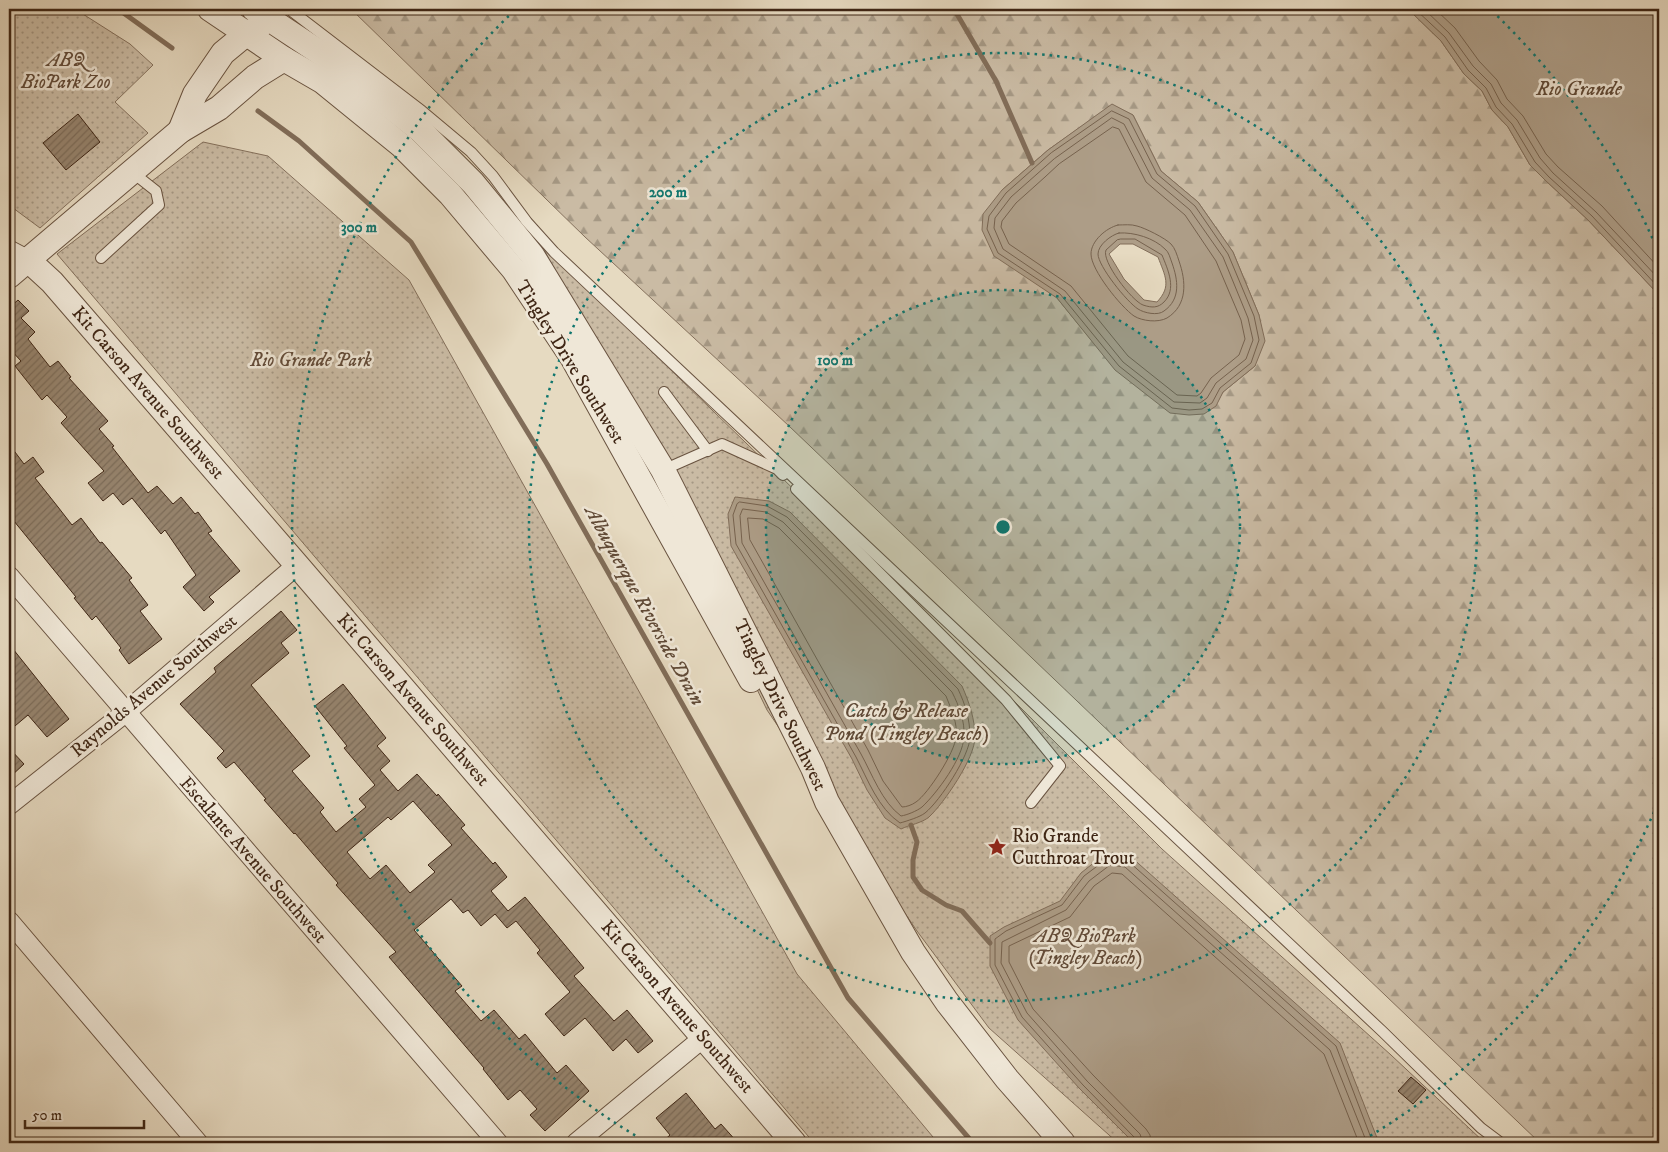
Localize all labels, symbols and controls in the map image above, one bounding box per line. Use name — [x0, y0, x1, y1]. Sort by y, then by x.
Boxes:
park label: ABQ BioPark Zoo — [20, 49, 111, 94]
water label: Rio Grande — [1535, 77, 1623, 102]
text: 200 m — [649, 183, 688, 202]
text: 300 m — [341, 218, 378, 237]
street label: Tingley Drive Southwest — [510, 276, 630, 448]
street label: Kit Carson Avenue Southwest — [67, 302, 229, 484]
park label: Rio Grande Park — [249, 349, 372, 372]
text: 100 m — [817, 351, 854, 370]
water label: Albuquerque Riverside Drain — [578, 500, 709, 710]
centre of rings — [994, 518, 1012, 536]
street label: Kit Carson Avenue Southwest — [332, 609, 494, 791]
street label: Raynolds Avenue Southwest — [66, 610, 242, 762]
street label: Tingley Drive Southwest — [728, 615, 832, 795]
water label: Catch & Release Pond (Tingley Beach) — [824, 699, 989, 747]
street label: Escalante Avenue Southwest — [174, 772, 332, 948]
place label: Rio Grande Cutthroat Trout — [1012, 825, 1135, 870]
place icon: Rio Grande Cutthroat Trout — [986, 836, 1008, 858]
street label: Kit Carson Avenue Southwest — [596, 916, 758, 1098]
park label: ABQ BioPark (Tingley Beach) — [1028, 925, 1142, 970]
scale bar — [25, 1097, 144, 1129]
text: 50 m — [32, 1106, 62, 1125]

